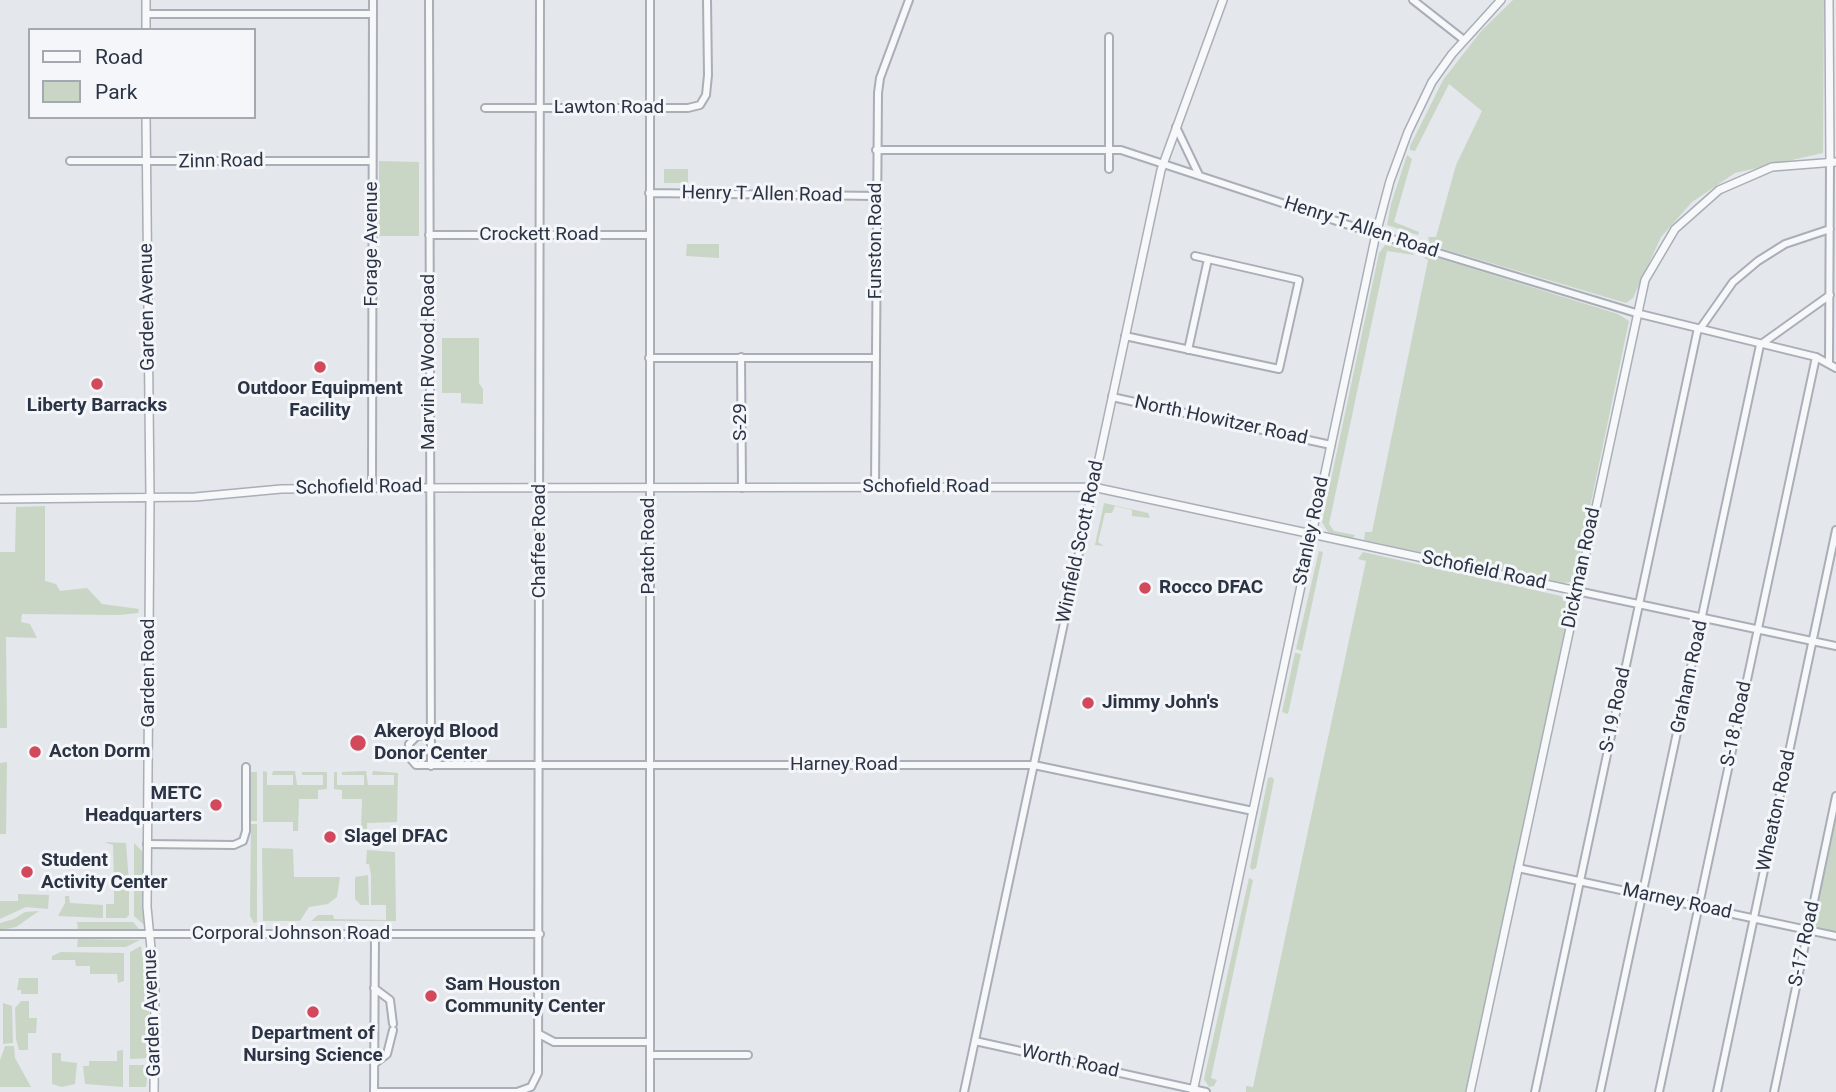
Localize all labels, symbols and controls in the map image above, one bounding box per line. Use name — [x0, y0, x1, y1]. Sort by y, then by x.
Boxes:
legend — [28, 28, 256, 119]
text: Road — [95, 45, 143, 69]
text: Park — [95, 80, 137, 104]
street label: Lawton Road — [554, 97, 664, 119]
street label: Zinn Road — [178, 150, 264, 174]
street label: Forage Avenue — [361, 181, 383, 307]
street label: Henry T Allen Road — [681, 182, 843, 208]
street label: Funston Road — [865, 183, 887, 299]
street label: Henry T Allen Road — [1281, 192, 1441, 264]
street label: Crockett Road — [479, 224, 599, 246]
street label: Garden Avenue — [135, 243, 161, 371]
street label: Marvin R Wood Road — [418, 274, 440, 450]
marker: Outdoor Equipment Facility — [312, 359, 328, 375]
marker: Liberty Barracks — [89, 376, 105, 392]
place label: Outdoor Equipment Facility — [237, 378, 403, 422]
street label: North Howitzer Road — [1132, 392, 1310, 450]
place label: Liberty Barracks — [27, 395, 167, 417]
street label: S-29 — [730, 403, 752, 441]
street label: Winfield Scott Road — [1053, 459, 1109, 625]
street label: Schofield Road — [295, 475, 423, 501]
street label: Stanley Road — [1289, 475, 1335, 587]
street label: Schofield Road — [863, 476, 989, 498]
street label: Chaffee Road — [529, 484, 551, 598]
street label: Patch Road — [638, 497, 660, 595]
street label: Dickman Road — [1558, 506, 1606, 630]
street label: Schofield Road — [1420, 547, 1548, 595]
place label: Rocco DFAC — [1159, 577, 1263, 599]
marker: Rocco DFAC — [1137, 580, 1153, 596]
street label: Garden Road — [138, 618, 160, 728]
street label: Graham Road — [1667, 618, 1713, 736]
street label: S-19 Road — [1596, 665, 1636, 755]
street label: S-18 Road — [1717, 679, 1757, 769]
place label: Jimmy John's — [1102, 692, 1219, 714]
marker: Jimmy John's — [1080, 695, 1096, 711]
place label: Akeroyd Blood Donor Center — [374, 721, 498, 765]
marker: Akeroyd Blood Donor Center — [348, 733, 368, 753]
place label: Acton Dorm — [49, 741, 150, 763]
marker: Acton Dorm — [27, 744, 43, 760]
street label: Wheaton Road — [1753, 748, 1801, 874]
street label: Harney Road — [790, 754, 898, 776]
place label: METC Headquarters — [85, 783, 202, 827]
marker: METC Headquarters — [208, 797, 224, 813]
place label: Slagel DFAC — [344, 826, 448, 848]
marker: Slagel DFAC — [322, 829, 338, 845]
place label: Student Activity Center — [41, 850, 167, 894]
marker: Student Activity Center — [19, 864, 35, 880]
street label: Marney Road — [1620, 879, 1734, 925]
street label: S-17 Road — [1785, 899, 1825, 989]
street label: Corporal Johnson Road — [192, 923, 390, 945]
street label: Garden Avenue — [139, 949, 167, 1077]
place label: Sam Houston Community Center — [445, 974, 605, 1018]
marker: Sam Houston Community Center — [423, 988, 439, 1004]
marker: Department of Nursing Science — [305, 1004, 321, 1020]
place label: Department of Nursing Science — [243, 1023, 383, 1067]
street label: Worth Road — [1019, 1041, 1121, 1083]

